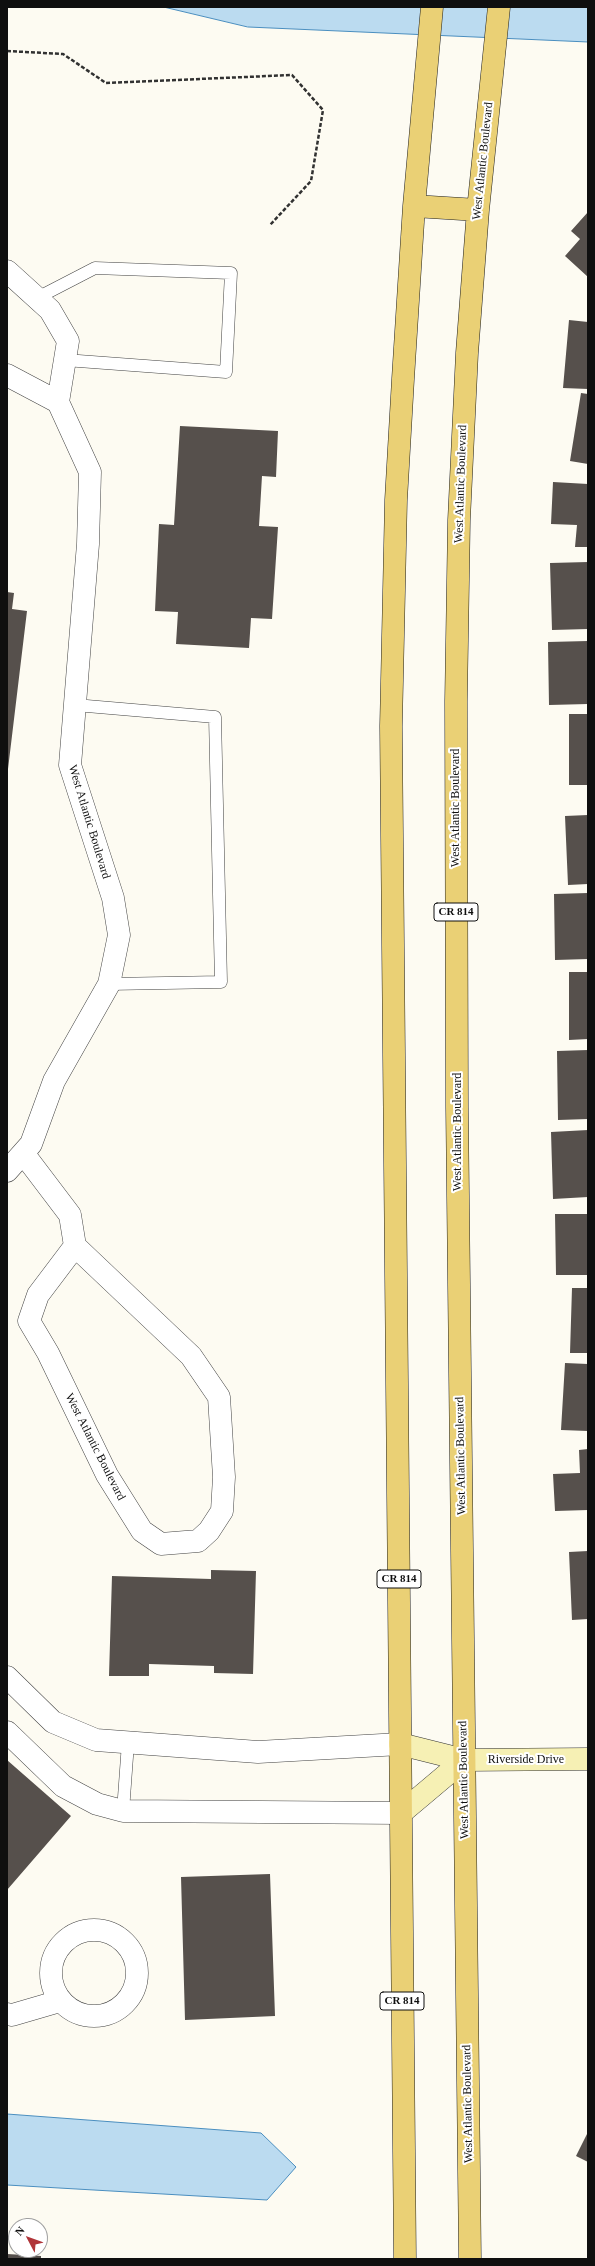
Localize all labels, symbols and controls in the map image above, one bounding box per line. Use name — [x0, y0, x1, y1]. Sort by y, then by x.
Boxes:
street label: West Atlantic Boulevard — [470, 101, 496, 221]
street label: West Atlantic Boulevard — [452, 425, 470, 543]
street label: West Atlantic Boulevard — [449, 749, 463, 867]
street label: West Atlantic Boulevard — [65, 763, 113, 881]
road number: CR 814 — [434, 903, 478, 921]
street label: West Atlantic Boulevard — [451, 1073, 465, 1191]
street label: West Atlantic Boulevard — [62, 1391, 128, 1503]
street label: West Atlantic Boulevard — [453, 1397, 469, 1515]
road number: CR 814 — [377, 1570, 421, 1588]
street label: West Atlantic Boulevard — [456, 1721, 472, 1839]
street label: Riverside Drive — [488, 1753, 564, 1767]
road number: CR 814 — [380, 1992, 424, 2010]
street label: West Atlantic Boulevard — [460, 2045, 476, 2163]
north arrow — [8, 2218, 48, 2258]
text: N — [13, 2224, 27, 2238]

